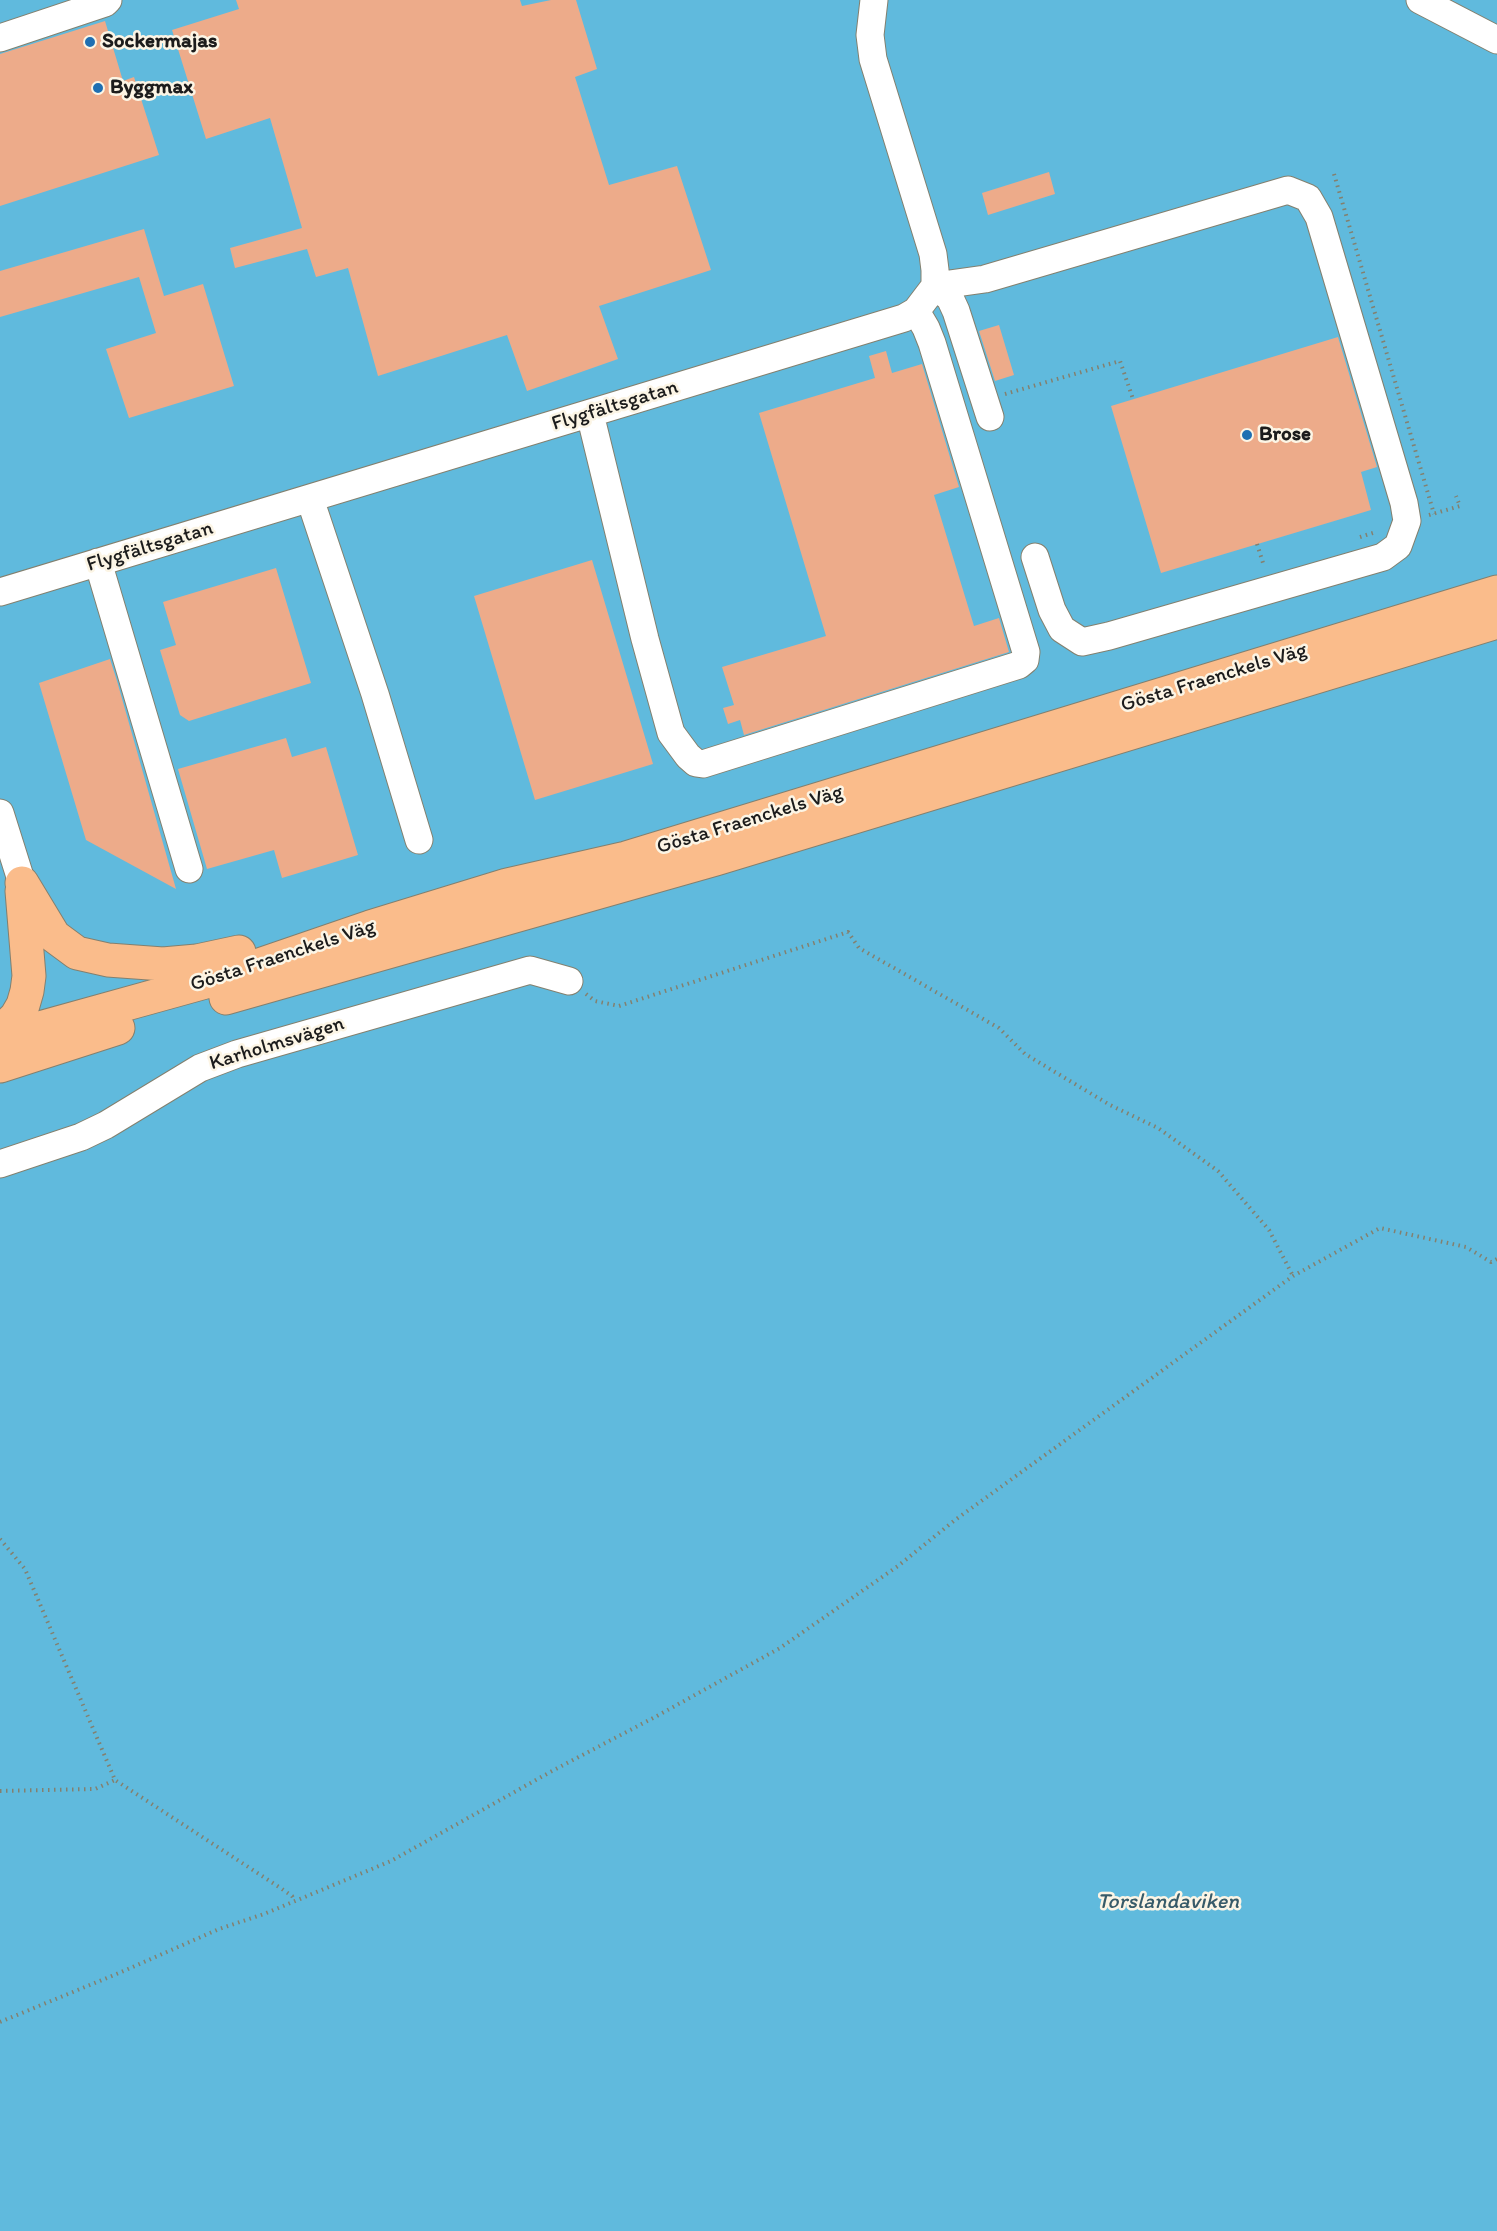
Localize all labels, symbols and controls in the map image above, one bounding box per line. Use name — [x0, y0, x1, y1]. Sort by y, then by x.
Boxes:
place label: Sockermajas — [102, 29, 218, 55]
marker: Sockermajas — [83, 35, 97, 49]
place label: Byggmax — [110, 75, 193, 101]
marker: Byggmax — [91, 81, 105, 95]
street label: Flygfältsgatan — [549, 375, 681, 437]
place label: Brose — [1259, 422, 1311, 448]
marker: Brose — [1240, 428, 1254, 442]
street label: Flygfältsgatan — [84, 516, 216, 578]
street label: Gösta Fraenckels Väg — [1118, 638, 1310, 718]
street label: Gösta Fraenckels Väg — [654, 780, 846, 860]
street label: Gösta Fraenckels Väg — [187, 914, 379, 998]
street label: Karholmsvägen — [207, 1012, 347, 1076]
water label: Torslandaviken — [1097, 1889, 1239, 1915]

